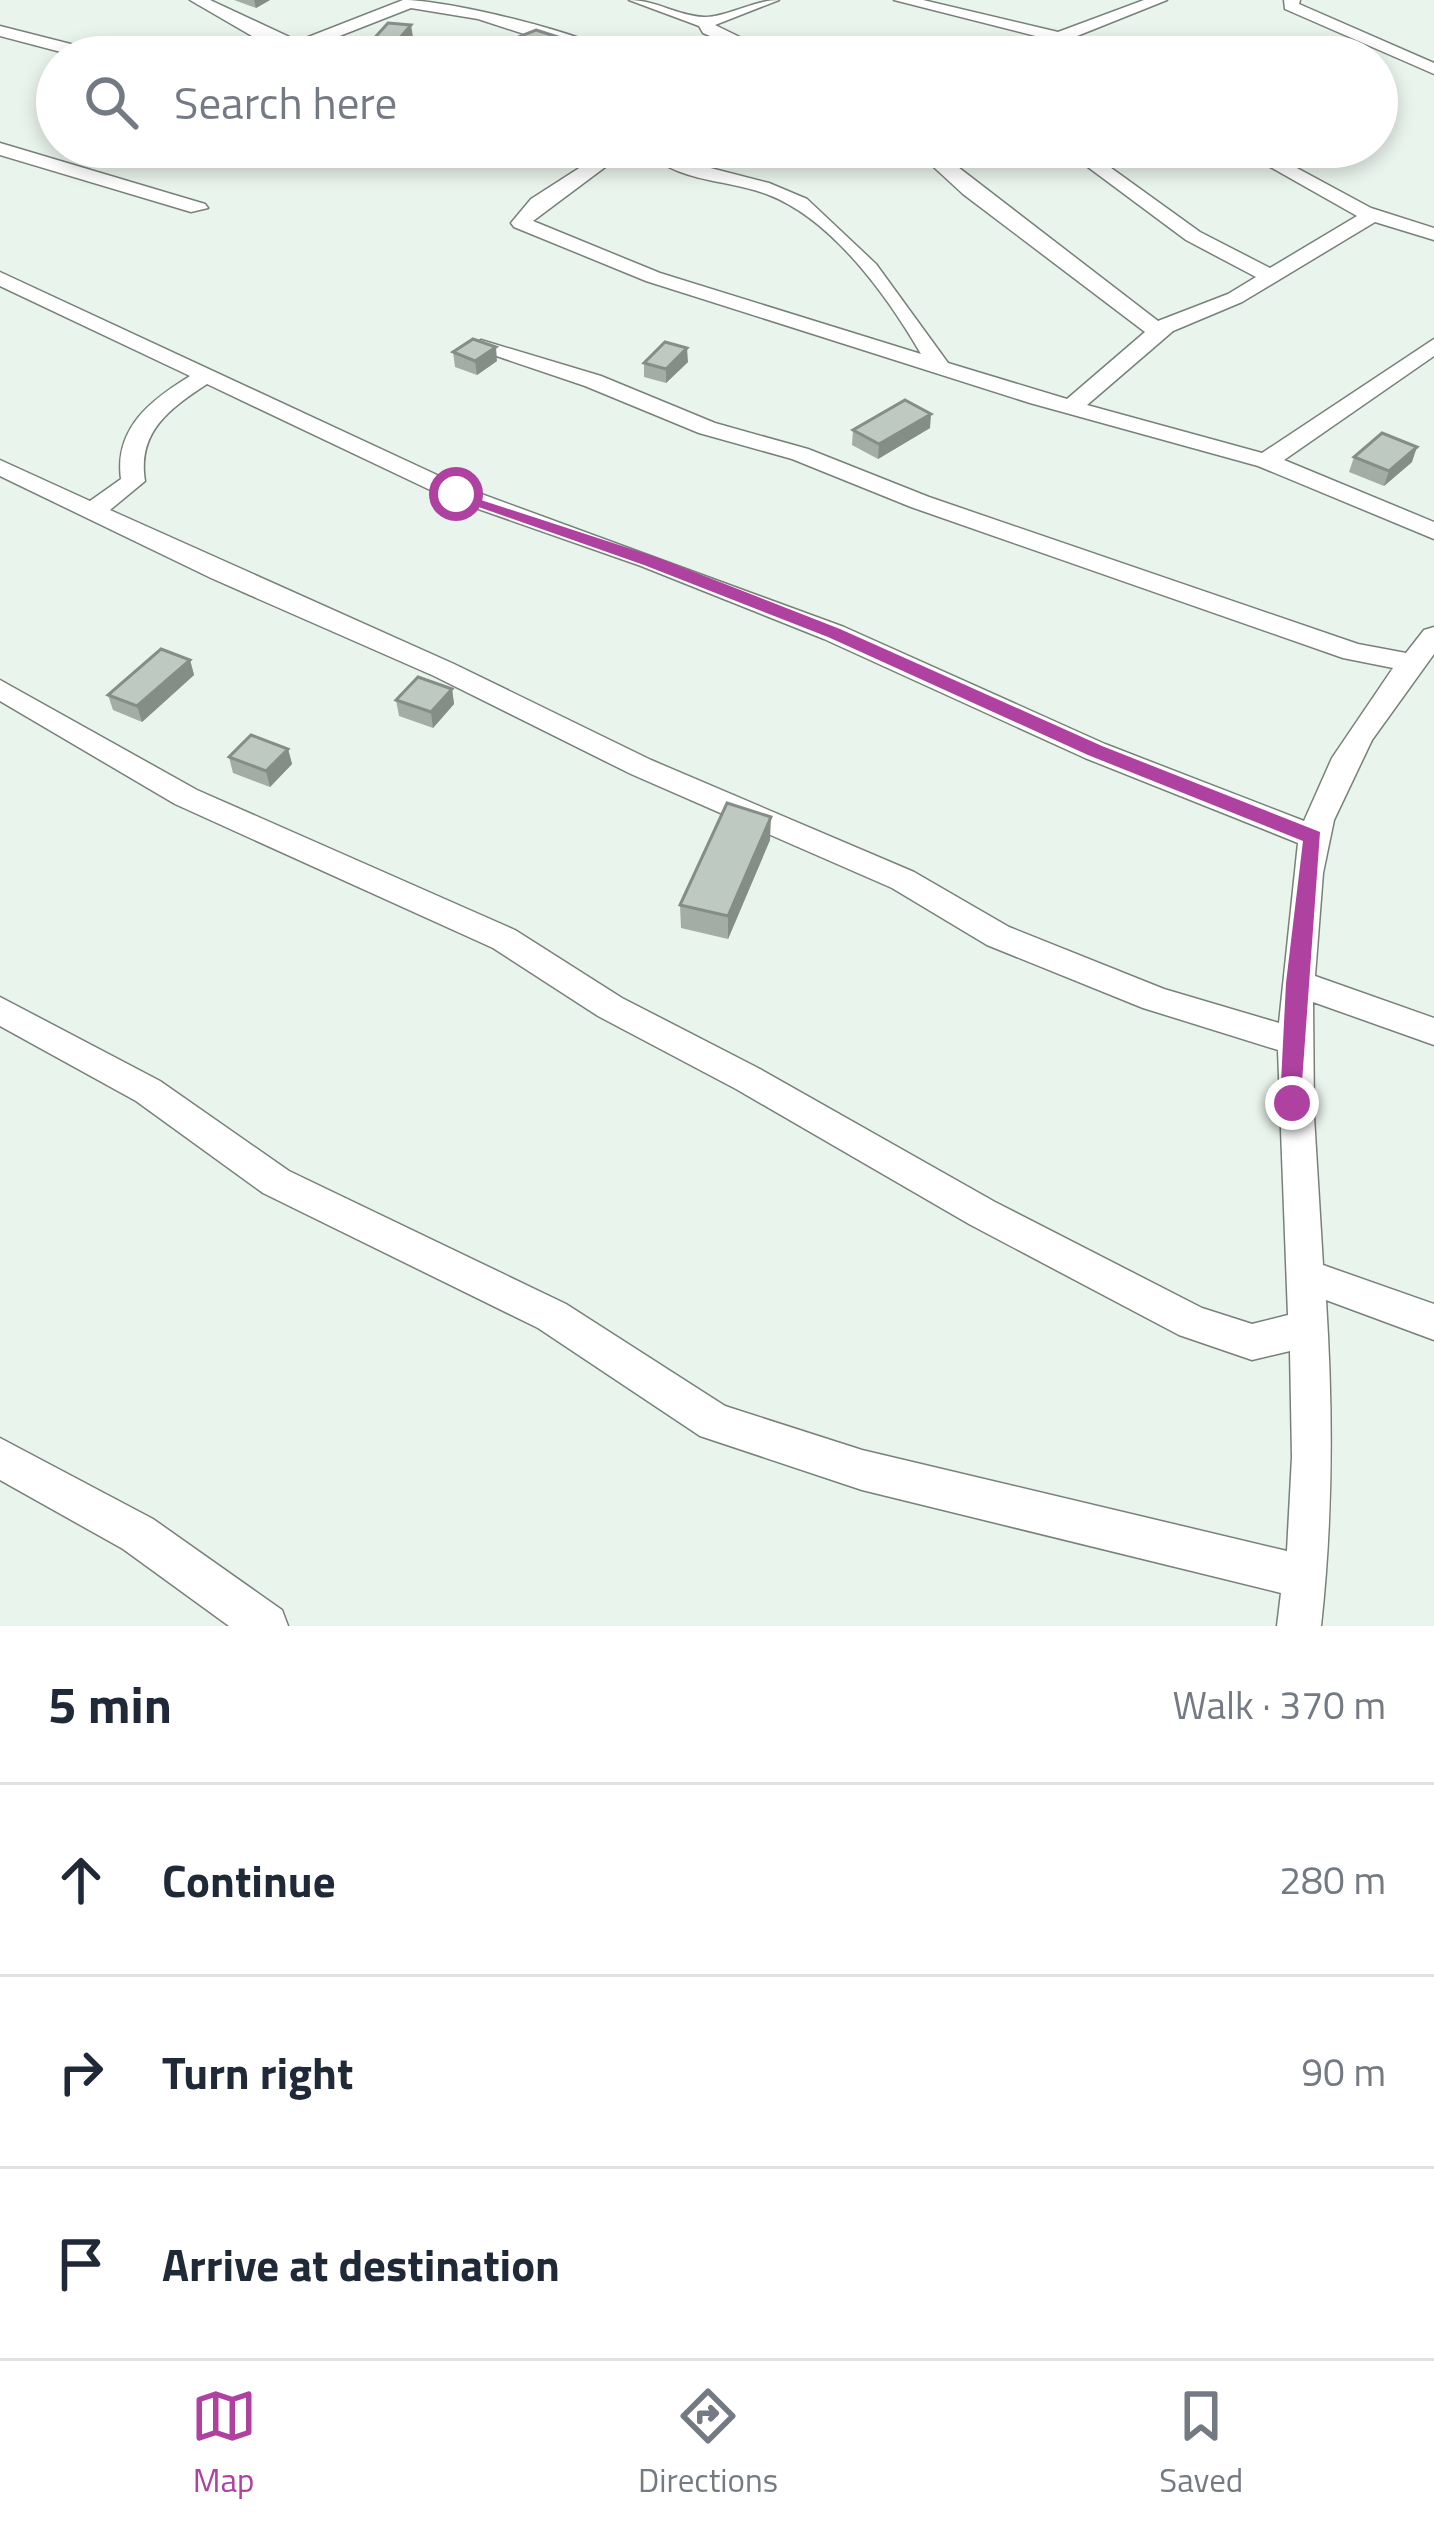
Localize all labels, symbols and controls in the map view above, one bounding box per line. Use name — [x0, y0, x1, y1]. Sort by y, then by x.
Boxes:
search box — [36, 36, 1398, 168]
text: Search here — [174, 68, 397, 136]
icon: search — [78, 69, 144, 135]
route start — [429, 467, 483, 521]
route end — [1265, 1076, 1319, 1130]
text: 5 min — [48, 1665, 172, 1743]
text: Walk · 370 m — [1172, 1675, 1386, 1734]
text: Continue — [162, 1846, 336, 1914]
icon: ahead — [48, 1847, 114, 1913]
text: 280 m — [1279, 1850, 1386, 1909]
text: Turn right — [162, 2038, 353, 2106]
icon: right — [48, 2039, 114, 2105]
text: 90 m — [1301, 2042, 1386, 2101]
text: Arrive at destination — [162, 2230, 560, 2298]
icon: arrive — [48, 2231, 114, 2297]
tab: Map — [191, 2383, 257, 2505]
tab: Directions — [638, 2383, 778, 2505]
tab: Saved — [1159, 2383, 1243, 2505]

